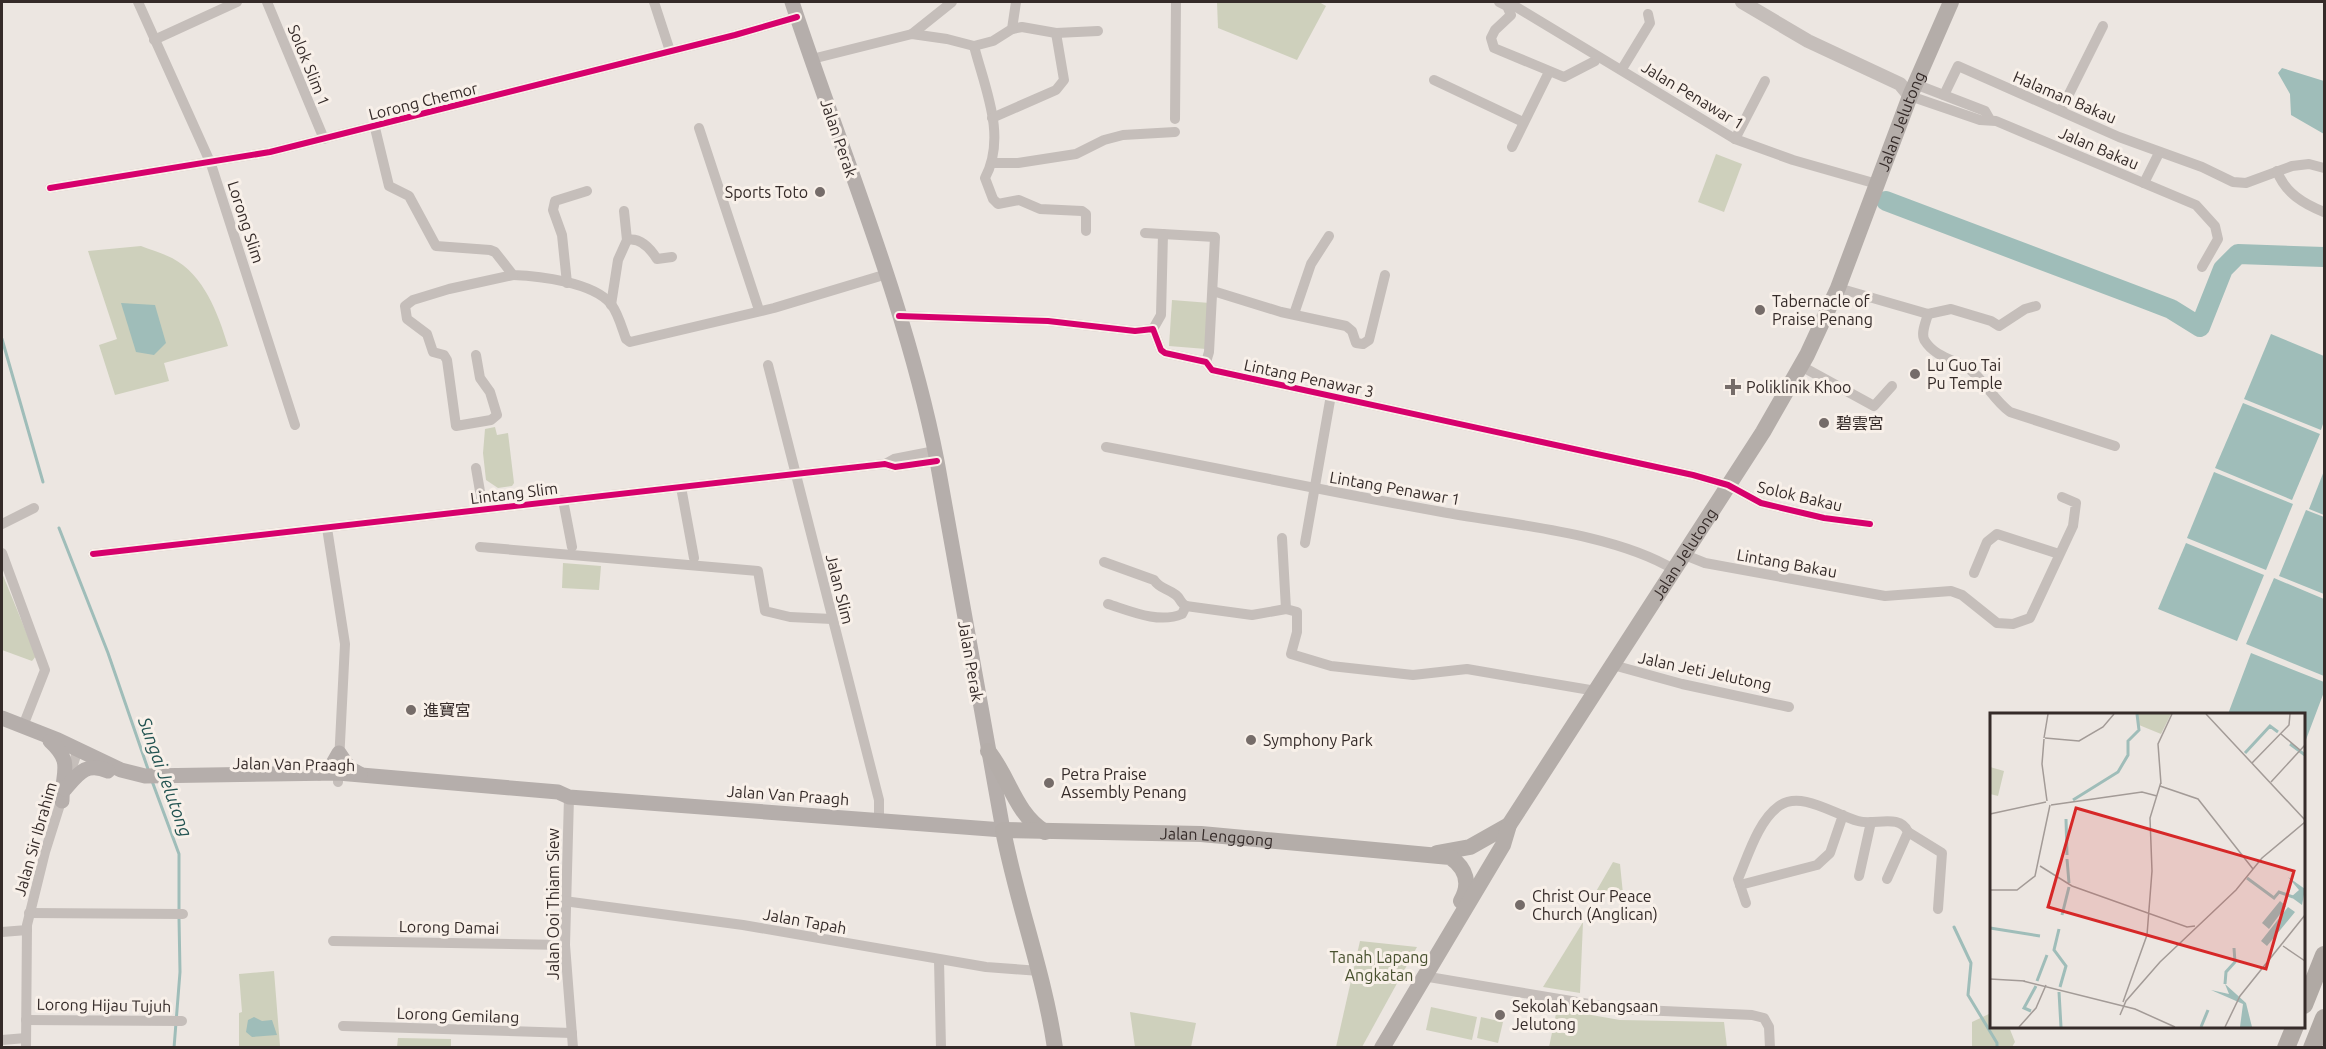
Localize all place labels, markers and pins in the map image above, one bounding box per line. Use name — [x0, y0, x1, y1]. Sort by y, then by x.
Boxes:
place label: Sports Toto — [725, 183, 808, 201]
marker: Sports Toto — [813, 185, 827, 199]
place label: Tabernacle of Praise Penang — [1772, 292, 1873, 328]
marker: Tabernacle of Praise Penang — [1753, 303, 1767, 317]
place label: Lu Guo Tai Pu Temple — [1927, 356, 2003, 392]
marker: Lu Guo Tai Pu Temple — [1908, 367, 1922, 381]
marker: Poliklinik Khoo — [1724, 378, 1742, 396]
place label: Poliklinik Khoo — [1746, 378, 1851, 396]
place label: 碧雲宮 — [1836, 414, 1884, 432]
marker: 碧雲宮 — [1817, 416, 1831, 430]
place label: 進寶宮 — [423, 701, 471, 719]
marker: 進寶宮 — [404, 703, 418, 717]
place label: Symphony Park — [1263, 731, 1373, 749]
marker: Symphony Park — [1244, 733, 1258, 747]
place label: Petra Praise Assembly Penang — [1061, 765, 1187, 801]
marker: Petra Praise Assembly Penang — [1042, 776, 1056, 790]
place label: Christ Our Peace Church (Anglican) — [1532, 887, 1658, 924]
marker: Christ Our Peace Church (Anglican) — [1513, 898, 1527, 912]
place label: Sekolah Kebangsaan Jelutong — [1512, 997, 1658, 1033]
marker: Sekolah Kebangsaan Jelutong — [1493, 1008, 1507, 1022]

